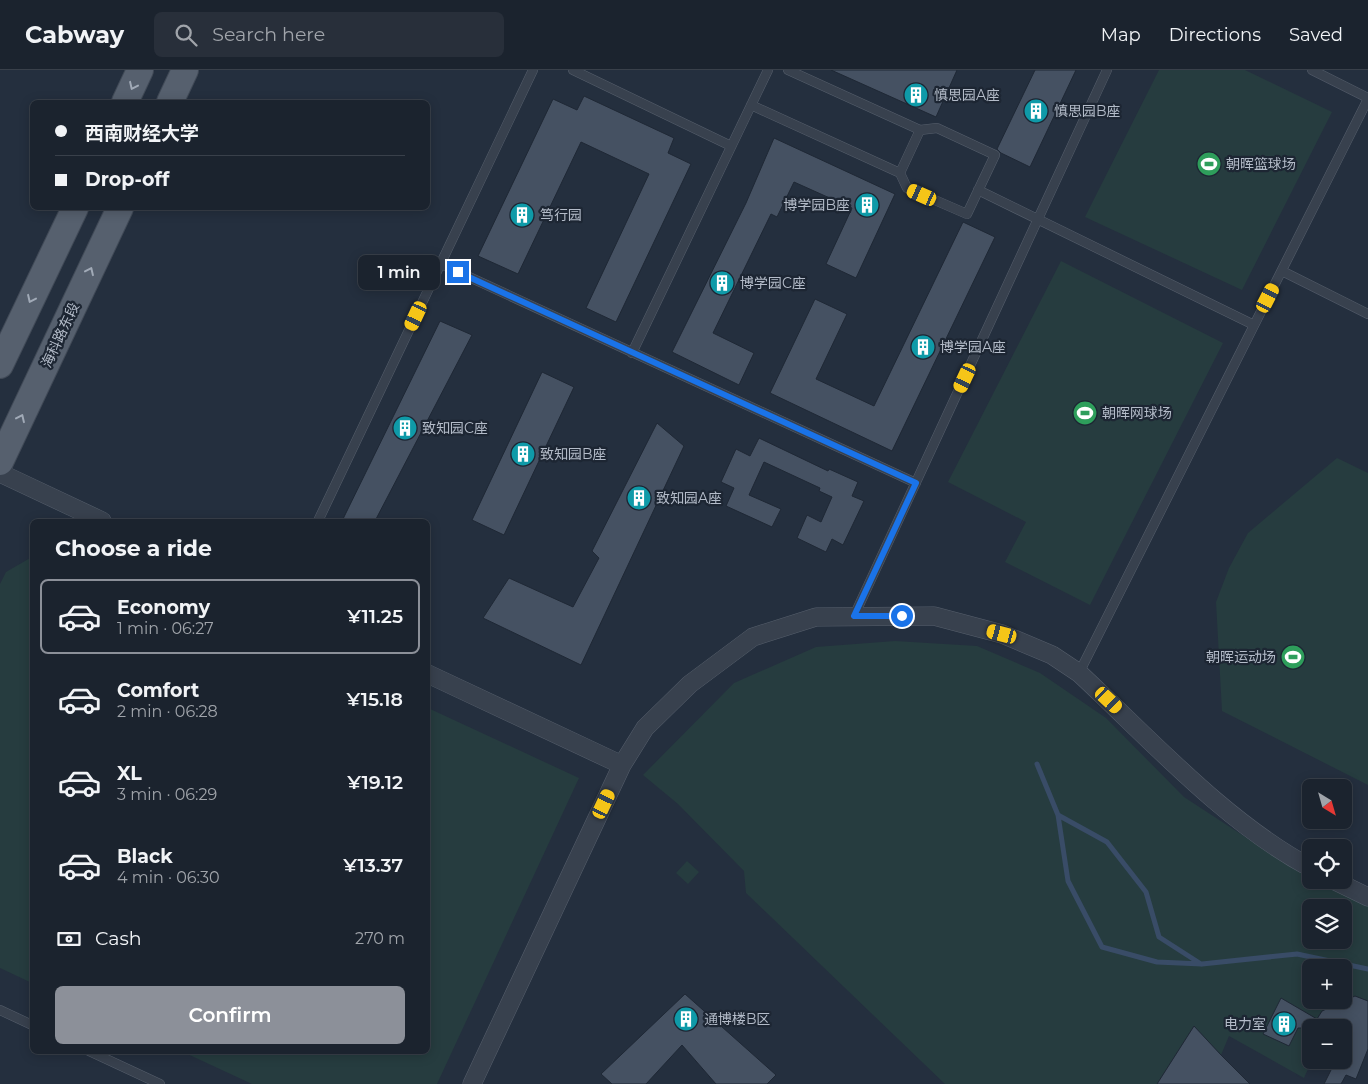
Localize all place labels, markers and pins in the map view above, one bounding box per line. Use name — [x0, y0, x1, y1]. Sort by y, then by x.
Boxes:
building icon: 慎思园A座 — [903, 82, 929, 108]
place label: 慎思园A座 — [934, 86, 1000, 104]
building icon: 慎思园B座 — [1023, 98, 1049, 124]
place label: 慎思园B座 — [1054, 102, 1121, 120]
sports icon: 朝晖篮球场 — [1196, 151, 1222, 177]
place label: 朝晖篮球场 — [1226, 155, 1296, 173]
building icon: 博学园B座 — [854, 192, 880, 218]
place label: 博学园B座 — [783, 196, 850, 214]
building icon: 笃行园 — [509, 202, 535, 228]
place label: 笃行园 — [540, 206, 582, 224]
building icon: 博学园C座 — [709, 270, 735, 296]
place label: 博学园C座 — [740, 274, 806, 292]
building icon: 博学园A座 — [910, 334, 936, 360]
place label: 博学园A座 — [940, 338, 1006, 356]
sports icon: 朝晖网球场 — [1072, 400, 1098, 426]
place label: 朝晖网球场 — [1102, 404, 1172, 422]
building icon: 致知园C座 — [392, 415, 418, 441]
place label: 致知园C座 — [422, 419, 488, 437]
building icon: 致知园B座 — [510, 441, 536, 467]
place label: 致知园B座 — [540, 445, 607, 463]
building icon: 致知园A座 — [626, 485, 652, 511]
place label: 致知园A座 — [656, 489, 722, 507]
sports icon: 朝晖运动场 — [1280, 644, 1306, 670]
place label: 朝晖运动场 — [1206, 648, 1276, 666]
building icon: 通博楼B区 — [673, 1006, 699, 1032]
place label: 通博楼B区 — [704, 1010, 771, 1028]
building icon: 电力室 — [1271, 1011, 1297, 1037]
place label: 电力室 — [1224, 1015, 1266, 1033]

